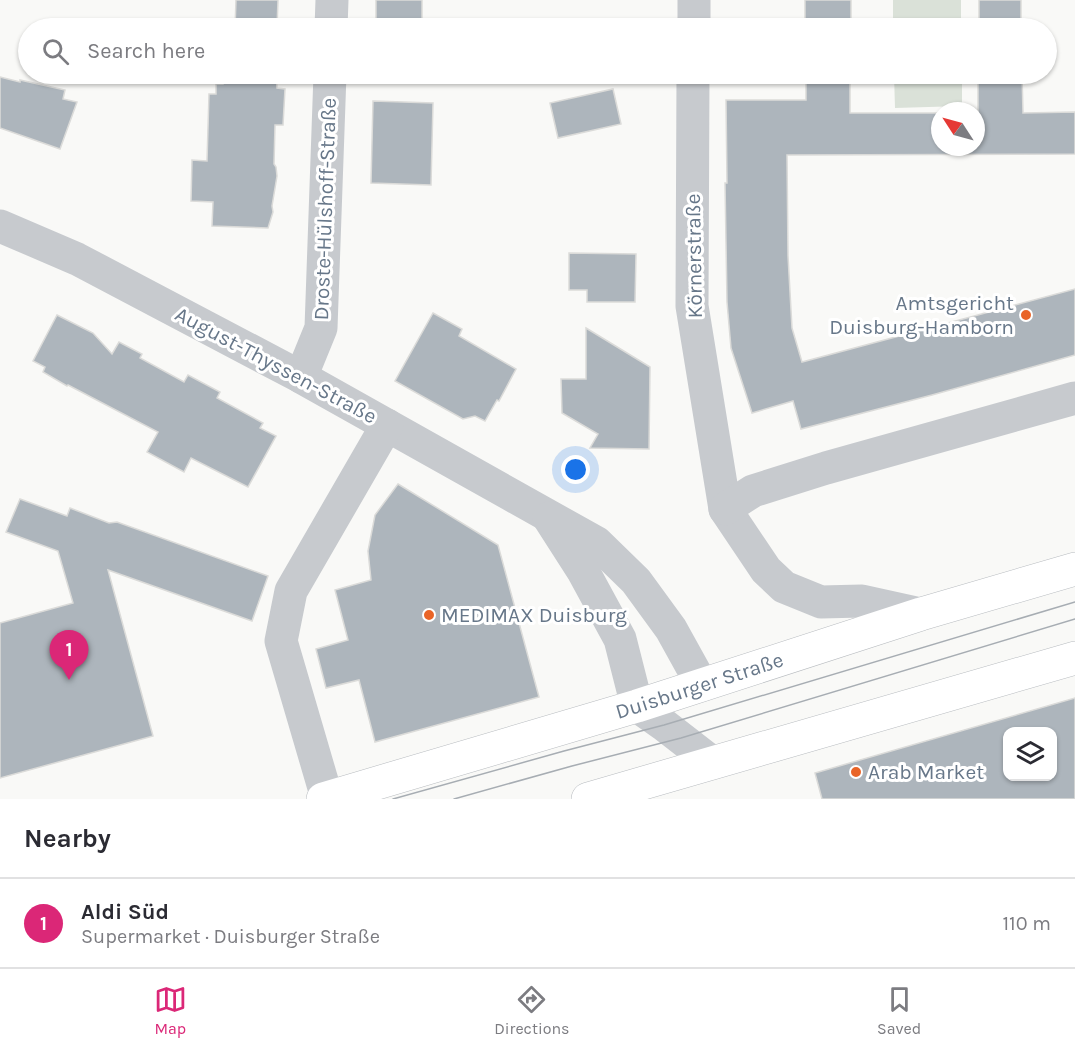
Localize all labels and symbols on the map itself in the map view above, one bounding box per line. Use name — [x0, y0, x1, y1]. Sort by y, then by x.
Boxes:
street label: Droste-Hülshoff-Straße — [309, 97, 341, 321]
north arrow — [931, 102, 985, 156]
street label: Körnerstraße — [681, 193, 707, 319]
place label: Amtsgericht Duisburg-Hamborn — [829, 291, 1014, 339]
street label: August-Thyssen-Straße — [171, 302, 381, 428]
marker: Amtsgericht Duisburg-Hamborn — [1019, 308, 1033, 322]
your location — [561, 455, 590, 484]
place label: MEDIMAX Duisburg — [441, 603, 627, 627]
marker: MEDIMAX Duisburg — [422, 608, 436, 622]
pin: 1 — [50, 630, 88, 680]
street label: Duisburger Straße — [612, 647, 786, 724]
place label: Arab Market — [868, 760, 984, 784]
marker: Arab Market — [849, 765, 863, 779]

